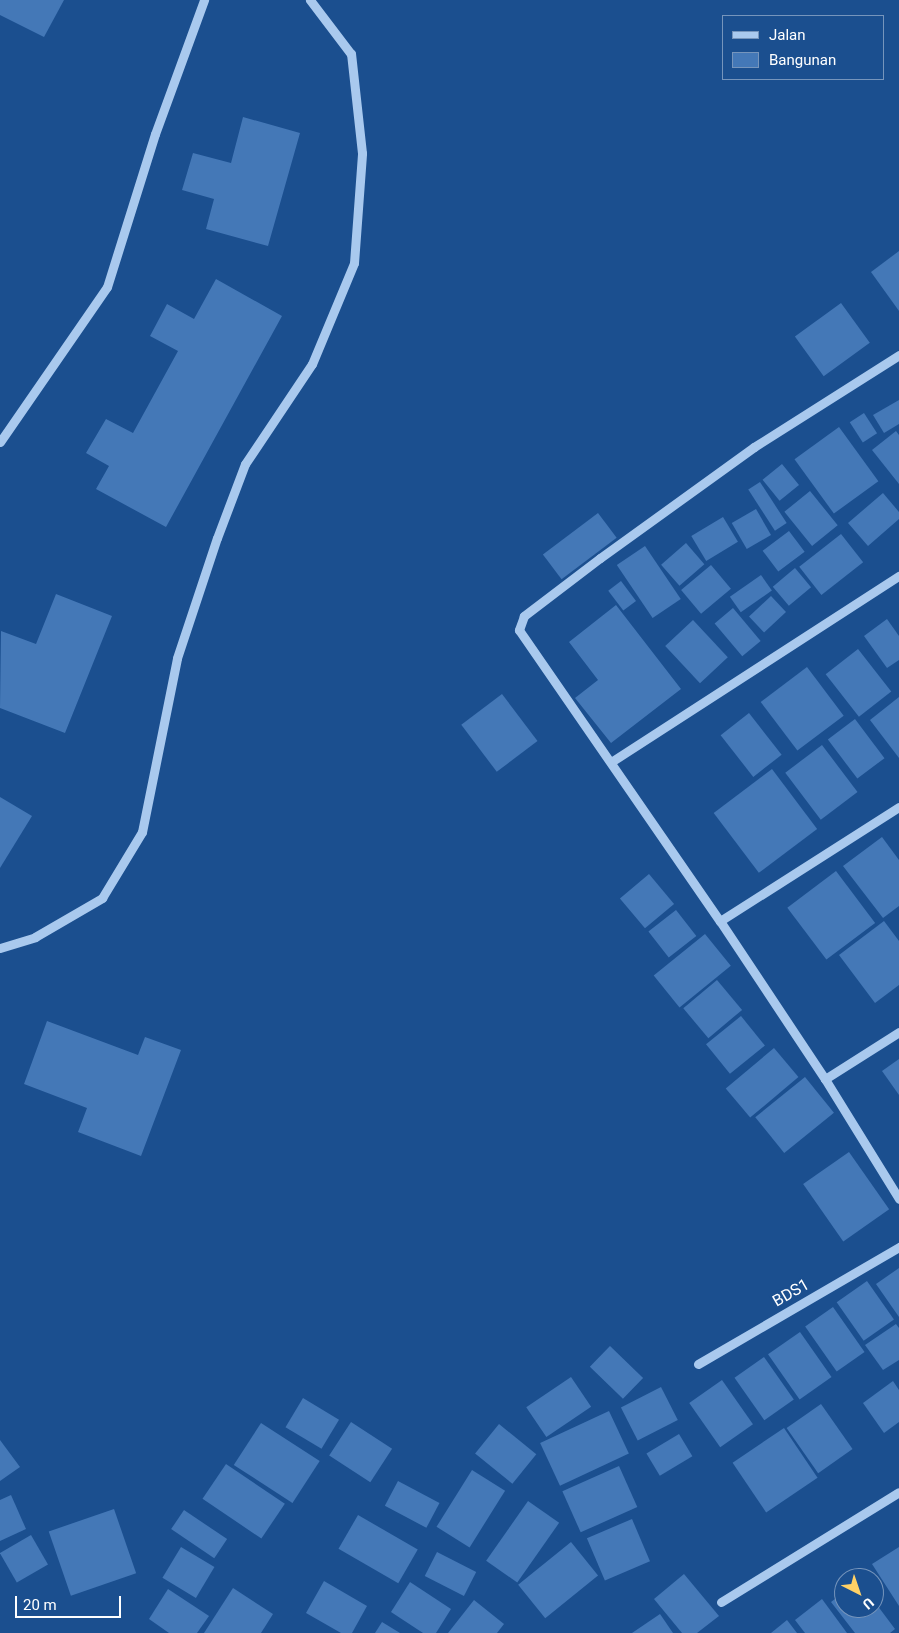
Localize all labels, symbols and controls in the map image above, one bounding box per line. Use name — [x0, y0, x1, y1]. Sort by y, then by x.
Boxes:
legend — [722, 15, 884, 80]
text: Jalan — [769, 26, 806, 44]
text: Bangunan — [769, 51, 836, 69]
street label: BDS1 — [769, 1275, 813, 1311]
north arrow — [834, 1568, 884, 1618]
scale bar — [18, 1586, 124, 1618]
text: U — [859, 1594, 877, 1613]
text: 20 m — [23, 1596, 57, 1614]

